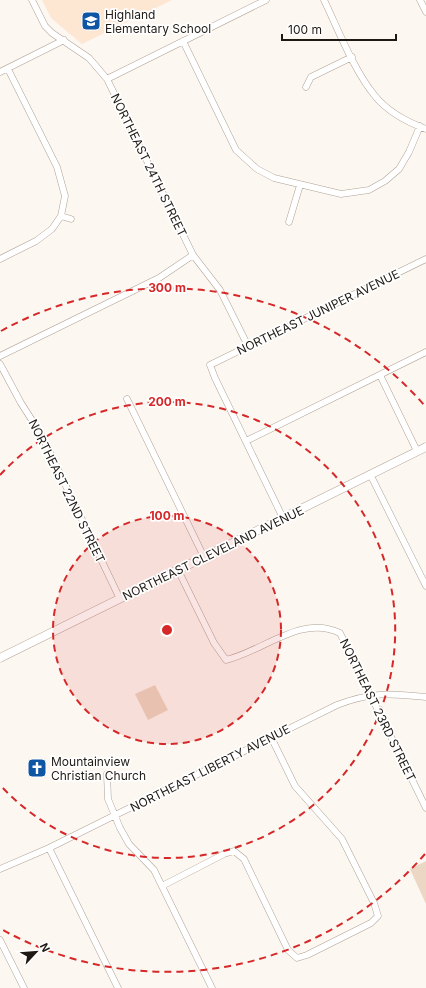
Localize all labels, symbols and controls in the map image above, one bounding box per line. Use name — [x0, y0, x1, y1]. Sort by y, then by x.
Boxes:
place label: Highland Elementary School — [105, 7, 211, 36]
school or university icon: Highland Elementary School — [80, 10, 102, 32]
scale bar — [282, 16, 396, 42]
text: 100 m — [288, 22, 322, 37]
street label: NORTHEAST 24TH STREET — [108, 91, 190, 239]
street label: NORTHEAST JUNIPER AVENUE — [234, 266, 402, 358]
text: 300 m — [148, 280, 186, 295]
text: 200 m — [148, 394, 186, 409]
street label: NORTHEAST 22ND STREET — [26, 417, 108, 566]
street label: NORTHEAST CLEVELAND AVENUE — [120, 503, 306, 603]
text: 100 m — [149, 508, 185, 523]
centre of rings — [160, 623, 174, 637]
street label: NORTHEAST 23RD STREET — [337, 636, 419, 784]
street label: NORTHEAST LIBERTY AVENUE — [128, 721, 292, 815]
place label: Mountainview Christian Church — [51, 754, 146, 783]
church icon: Mountainview Christian Church — [26, 757, 48, 779]
north arrow — [16, 932, 56, 972]
text: N — [37, 941, 53, 954]

